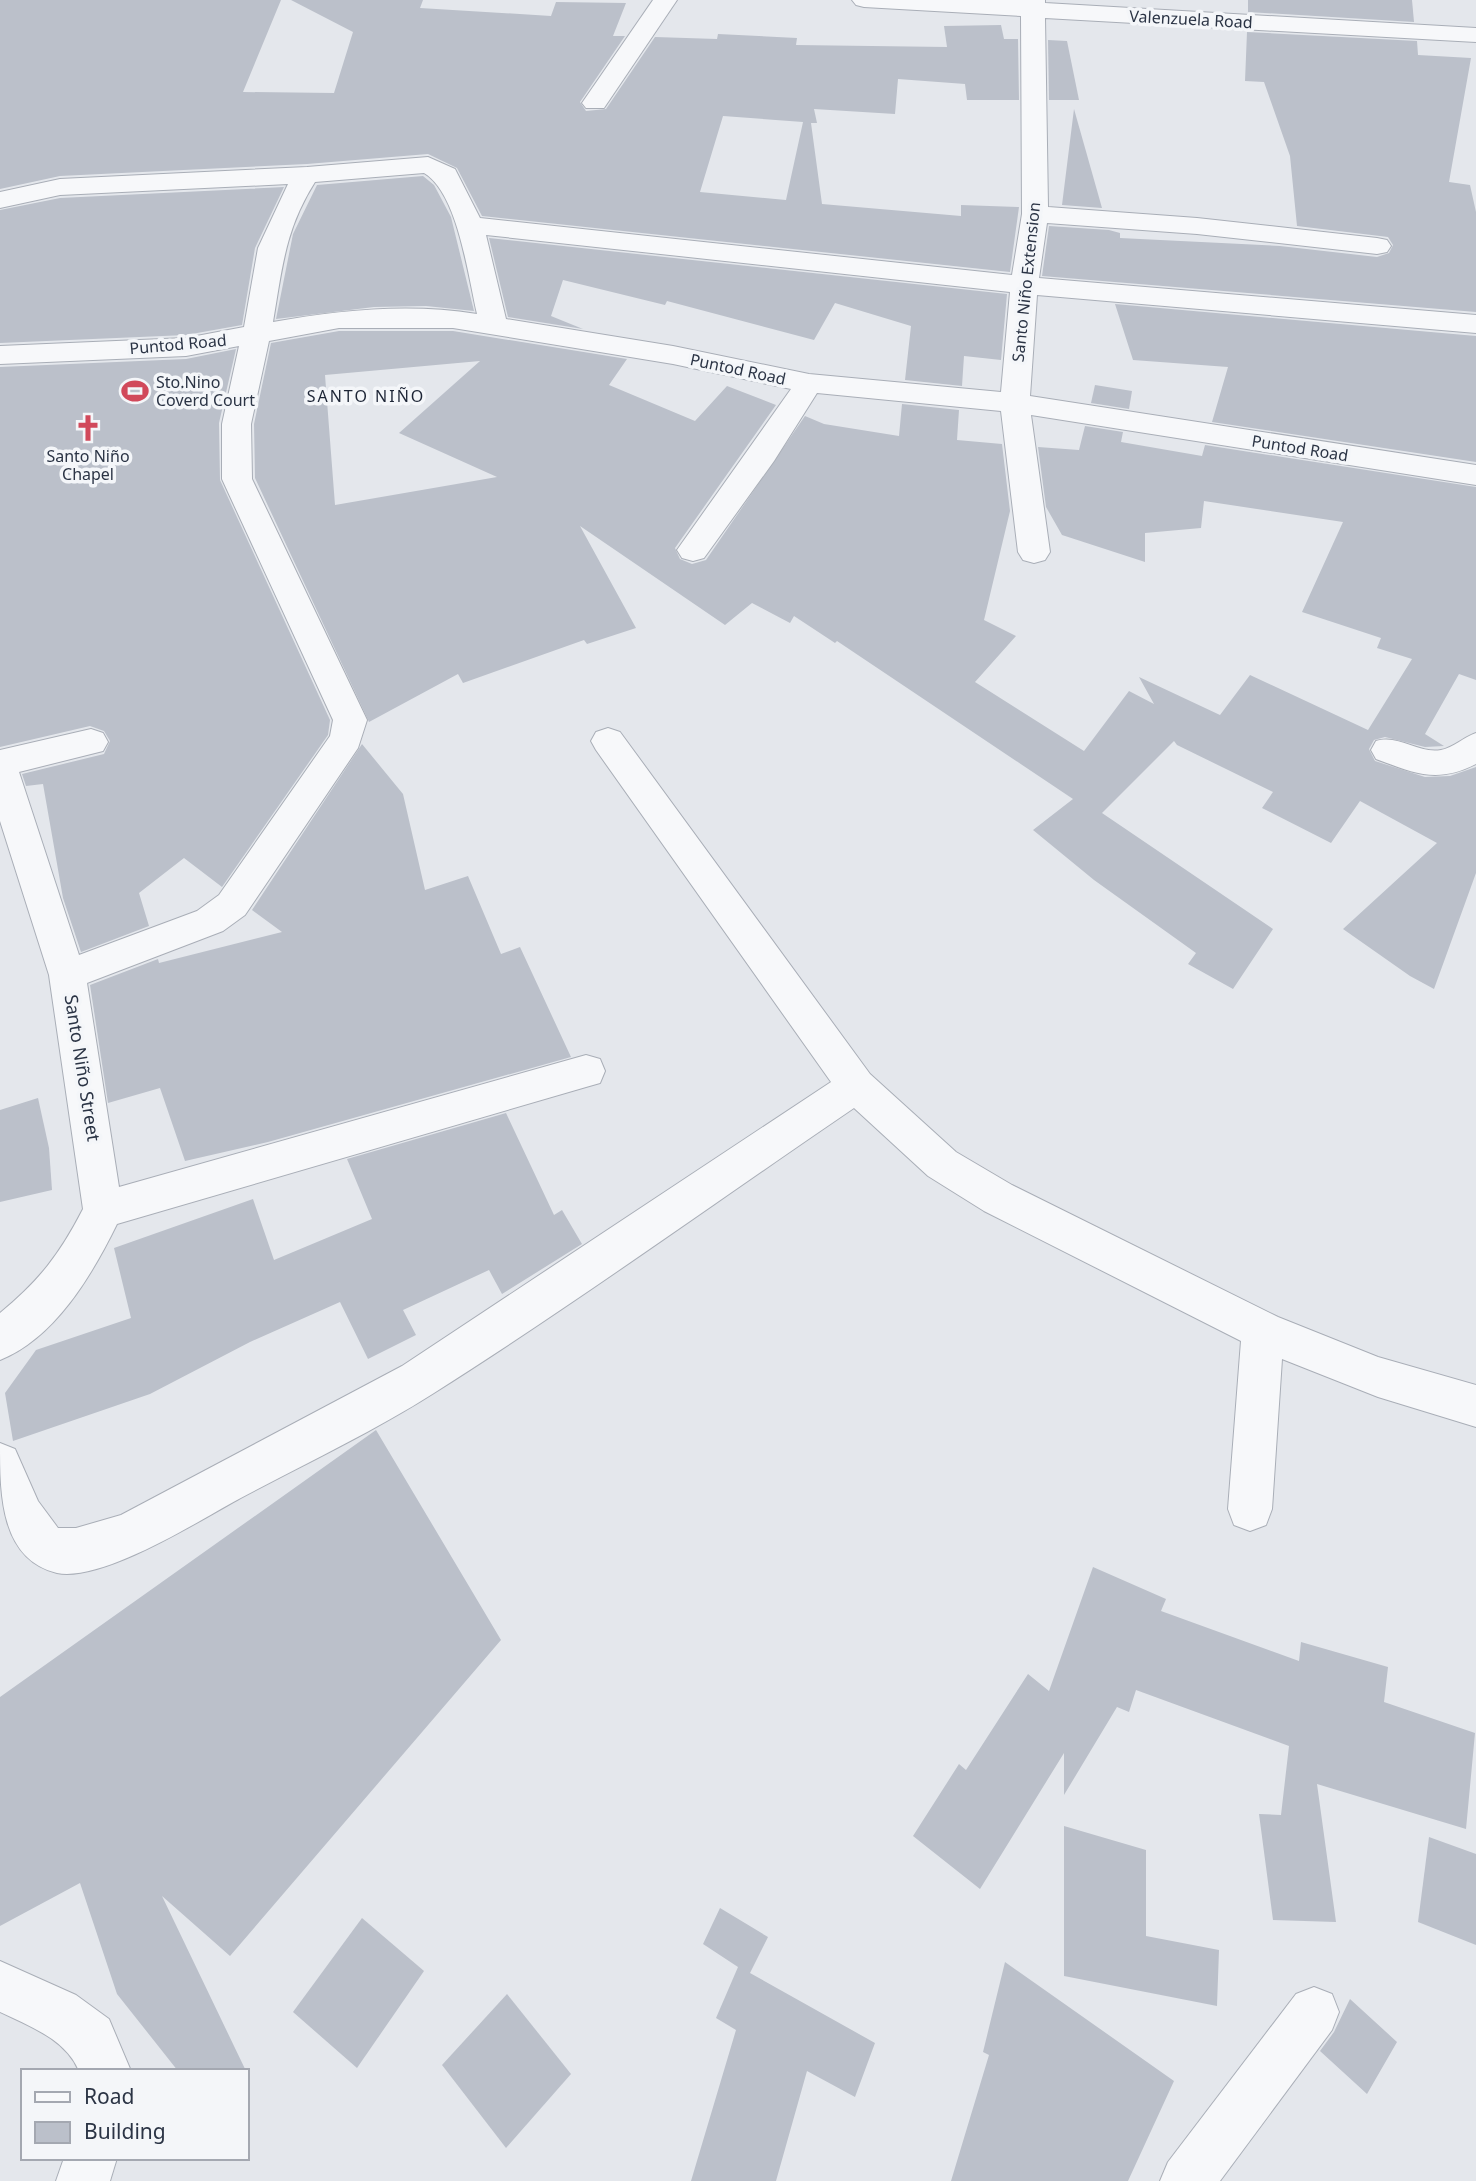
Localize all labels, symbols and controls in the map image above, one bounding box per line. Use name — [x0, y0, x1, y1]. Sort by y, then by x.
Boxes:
street label: Valenzuela Road — [1129, 5, 1253, 33]
street label: Santo Niño Extension — [1007, 201, 1045, 363]
street label: Puntod Road — [129, 329, 227, 359]
street label: Puntod Road — [688, 348, 788, 390]
place label: Sto.Nino Coverd Court — [156, 371, 255, 411]
sports icon: Sto.Nino Coverd Court — [120, 376, 150, 406]
district label: SANTO NIÑO — [307, 385, 425, 407]
church icon: Santo Niño Chapel — [73, 413, 103, 443]
street label: Puntod Road — [1250, 430, 1350, 466]
place label: Santo Niño Chapel — [46, 445, 130, 485]
street label: Santo Niño Street — [60, 993, 107, 1144]
legend — [21, 2069, 248, 2160]
text: Road — [84, 2082, 134, 2110]
text: Building — [84, 2117, 166, 2145]

